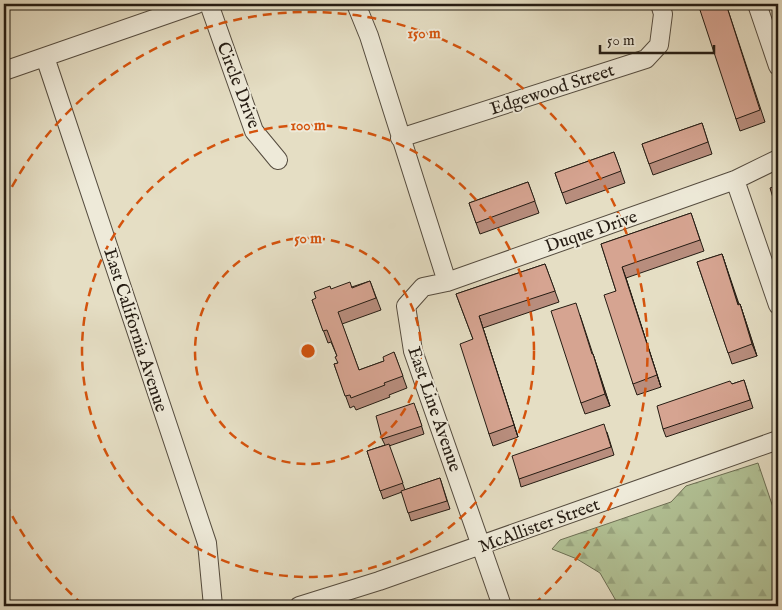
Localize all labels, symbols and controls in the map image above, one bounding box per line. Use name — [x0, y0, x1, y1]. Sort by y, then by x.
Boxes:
scale bar — [600, 22, 713, 54]
text: 150 m — [407, 24, 441, 43]
text: 50 m — [607, 31, 635, 50]
street label: Circle Drive — [211, 39, 265, 132]
street label: Edgewood Street — [487, 59, 618, 121]
text: 100 m — [290, 116, 326, 135]
street label: Duque Drive — [542, 206, 641, 259]
text: 50 m — [294, 229, 322, 248]
street label: East California Avenue — [97, 246, 172, 415]
centre of rings — [299, 342, 317, 360]
street label: East Line Avenue — [401, 344, 466, 475]
street label: McAllister Street — [476, 494, 603, 559]

